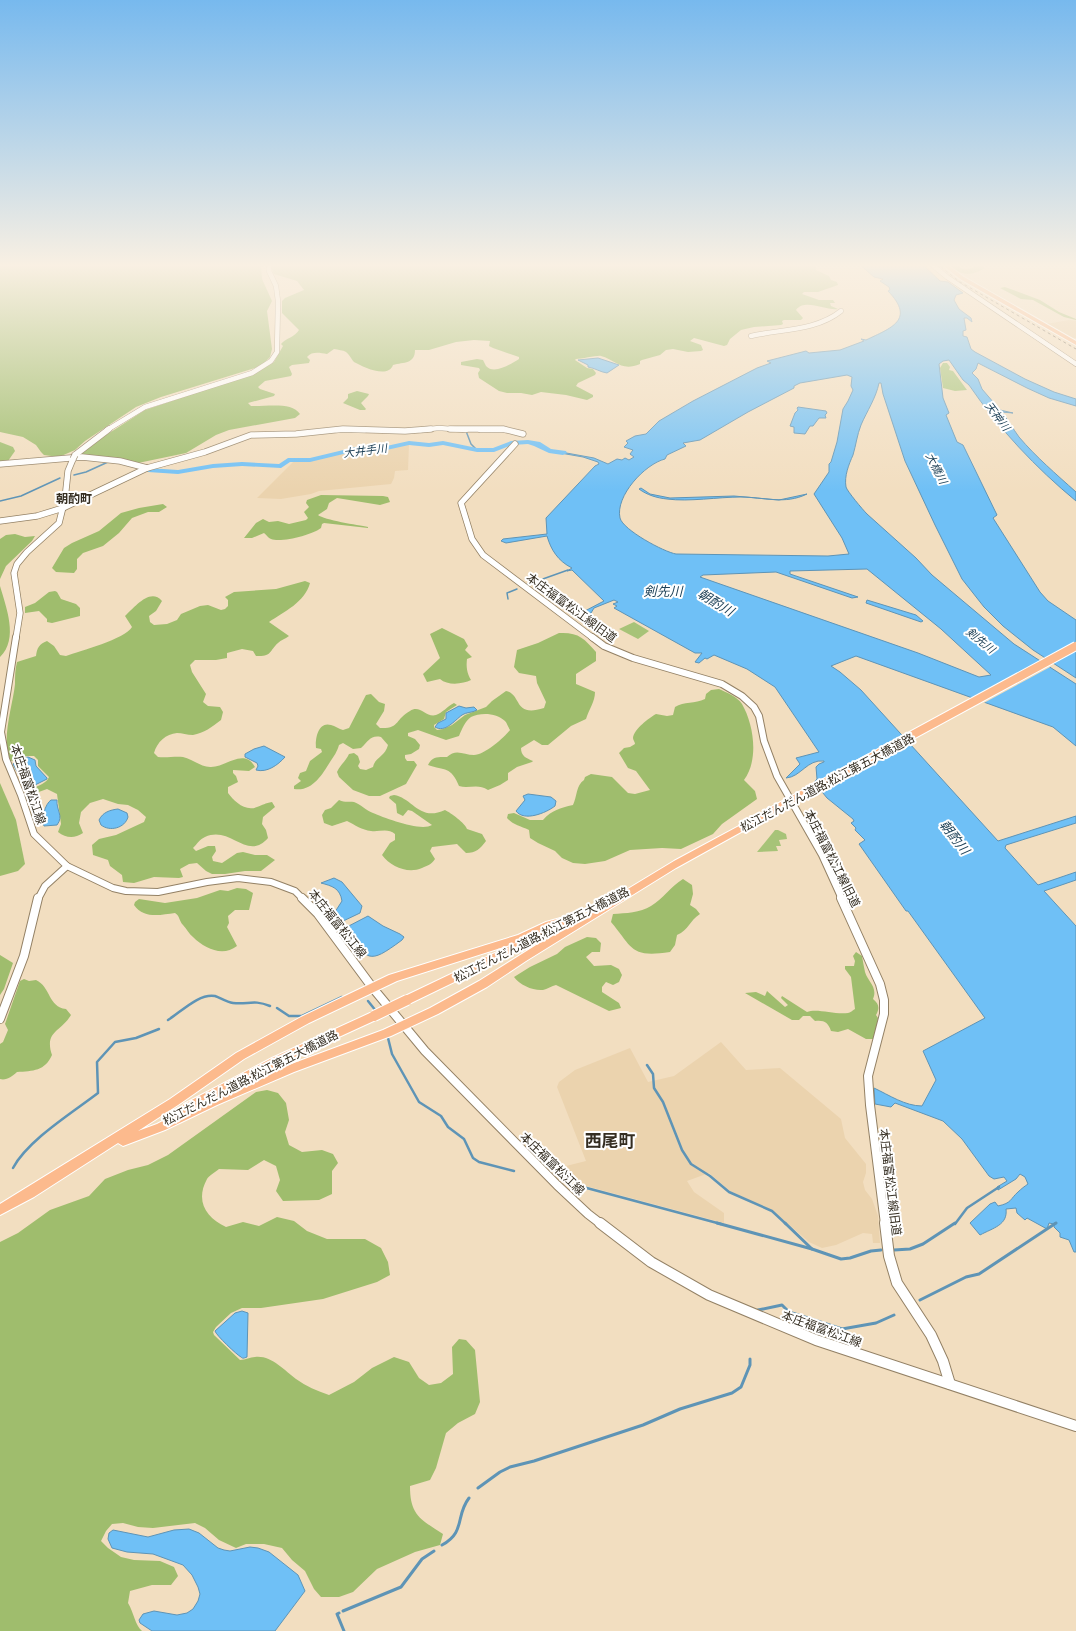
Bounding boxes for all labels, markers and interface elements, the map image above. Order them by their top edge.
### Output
water label: 天神川 [983,399,1014,434]
water label: 大井手川 [342,441,389,459]
water label: 大橋川 [924,450,951,487]
district label: 朝酌町 [56,491,92,505]
street label: 本庄福富松江線旧道 [524,570,620,644]
water label: 剣先川 [643,583,684,599]
water label: 朝酌川 [695,585,739,620]
water label: 剣先川 [964,625,999,656]
street label: 松江だんだん道路;松江第五大橋道路 [738,730,916,834]
street label: 本庄福富松江線 [9,742,49,826]
street label: 本庄福富松江線旧道 [802,807,864,909]
water label: 朝酌川 [937,817,975,859]
street label: 松江だんだん道路;松江第五大橋道路 [451,884,631,984]
street label: 本庄福富松江線 [306,886,370,960]
street label: 松江だんだん道路;松江第五大橋道路 [160,1027,340,1127]
street label: 本庄福富松江線旧道 [877,1128,905,1236]
street label: 本庄福富松江線 [518,1129,588,1197]
district label: 西尾町 [585,1130,636,1150]
street label: 本庄福富松江線 [780,1307,864,1349]

